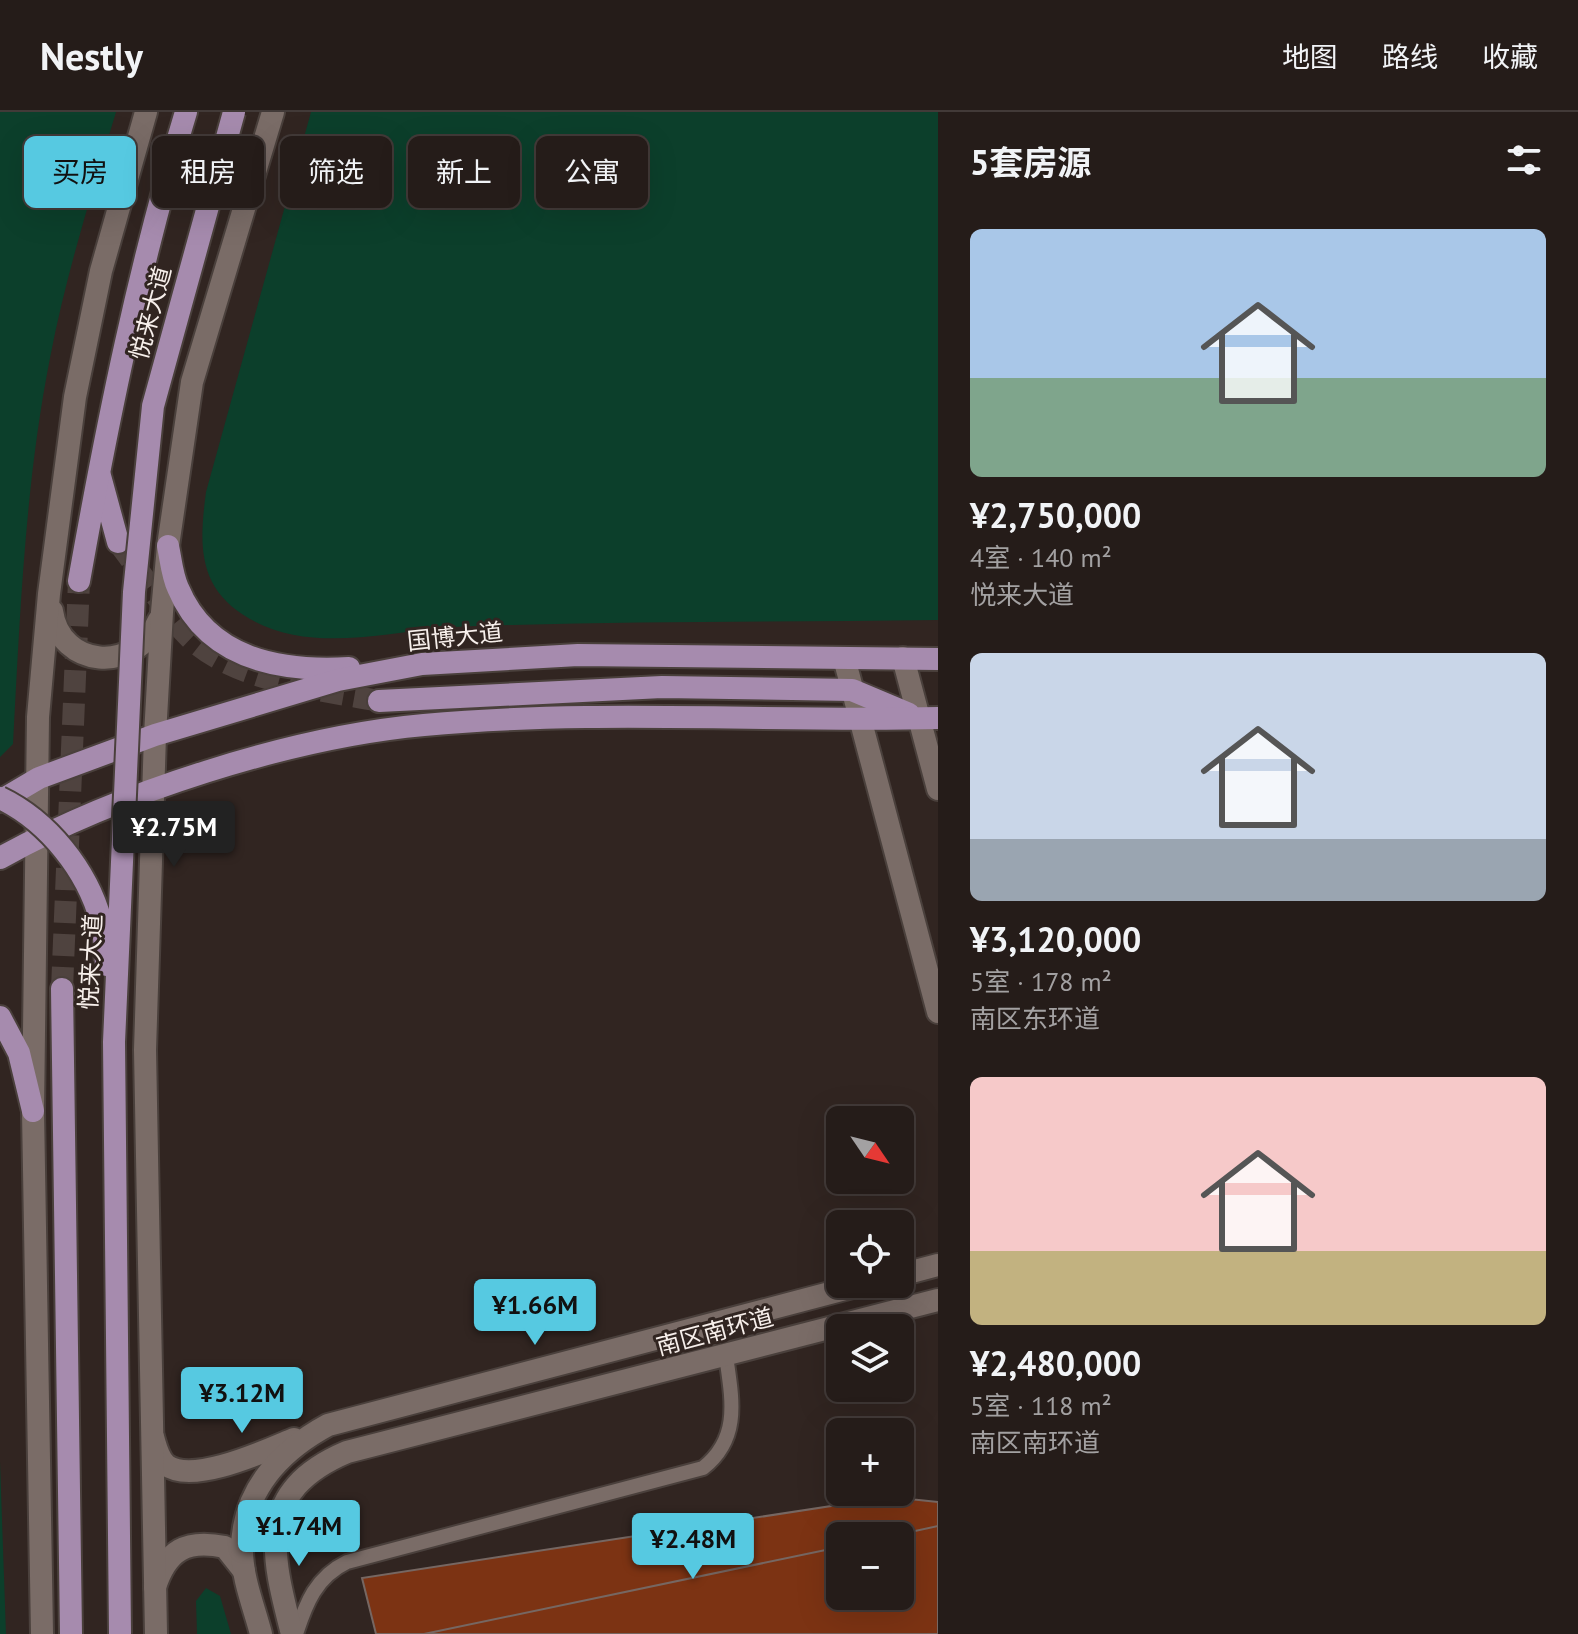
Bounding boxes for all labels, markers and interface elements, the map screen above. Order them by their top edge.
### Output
text: Nestly [40,31,143,80]
text: 地图 [1282,38,1338,75]
text: 路线 [1382,38,1438,75]
text: 收藏 [1482,38,1538,75]
chip: 买房 [24,136,136,208]
chip: 租房 [152,136,264,208]
chip: 筛选 [280,136,392,208]
chip: 新上 [408,136,520,208]
chip: 公寓 [536,136,648,208]
icon: filters [1502,138,1546,182]
text: 5套房源 [970,140,1091,184]
street label: 悦来大道 [123,262,178,363]
icon: home [1186,281,1330,425]
text: ¥2,750,000 [970,493,1141,537]
text: 4室 · 140 m² [970,541,1112,574]
text: 悦来大道 [970,578,1074,611]
street label: 国博大道 [406,616,504,657]
icon: home [1186,705,1330,849]
pin: ¥2.75M [109,801,239,869]
text: ¥2.75M [131,810,217,843]
street label: 悦来大道 [73,913,108,1011]
text: ¥3,120,000 [970,917,1141,961]
text: 5室 · 178 m² [970,965,1112,998]
text: 南区东环道 [970,1002,1100,1035]
north arrow [826,1106,914,1194]
map controls [826,1106,914,1610]
icon: home [1186,1129,1330,1273]
button: locate [826,1210,914,1298]
pin: ¥1.66M [470,1279,600,1347]
text: ¥1.66M [492,1288,578,1321]
street label: 南区南环道 [653,1301,777,1362]
button: layers [826,1314,914,1402]
text: ¥2,480,000 [970,1341,1141,1385]
pin: ¥3.12M [177,1367,307,1435]
text: ¥3.12M [199,1376,285,1409]
text: 5室 · 118 m² [970,1389,1112,1422]
button: + [826,1418,914,1506]
text: 南区南环道 [970,1426,1100,1459]
pin: ¥1.74M [234,1500,364,1568]
text: ¥1.74M [256,1509,342,1542]
pin: ¥2.48M [628,1513,758,1581]
text: ¥2.48M [650,1522,736,1555]
button: − [826,1522,914,1610]

